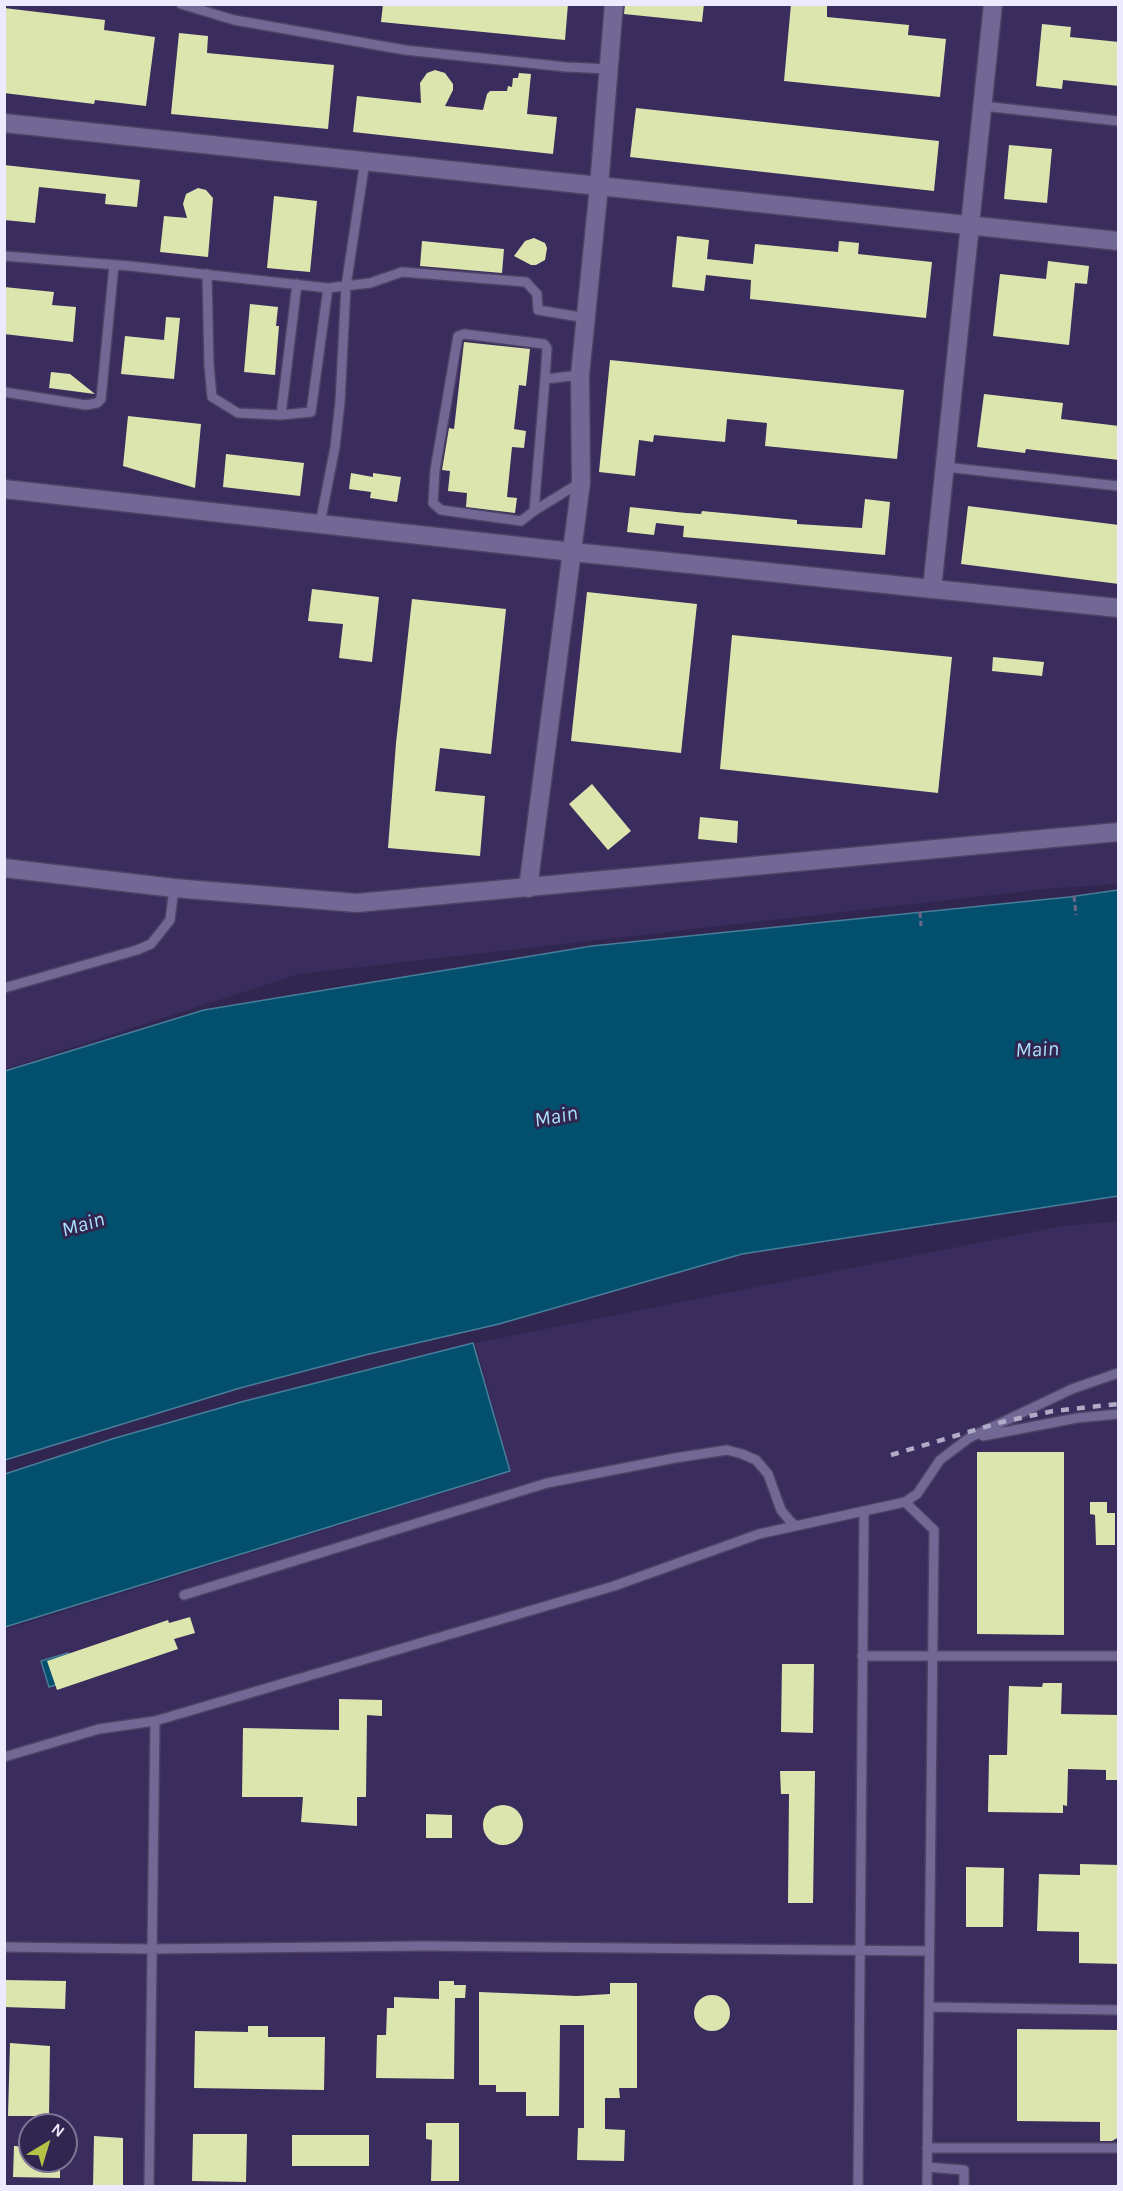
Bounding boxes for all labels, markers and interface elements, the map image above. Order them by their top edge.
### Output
water label: Main [1015,1037,1059,1063]
water label: Main [532,1101,580,1133]
water label: Main [59,1207,107,1243]
north arrow [18,2113,78,2173]
text: N [48,2119,69,2141]

